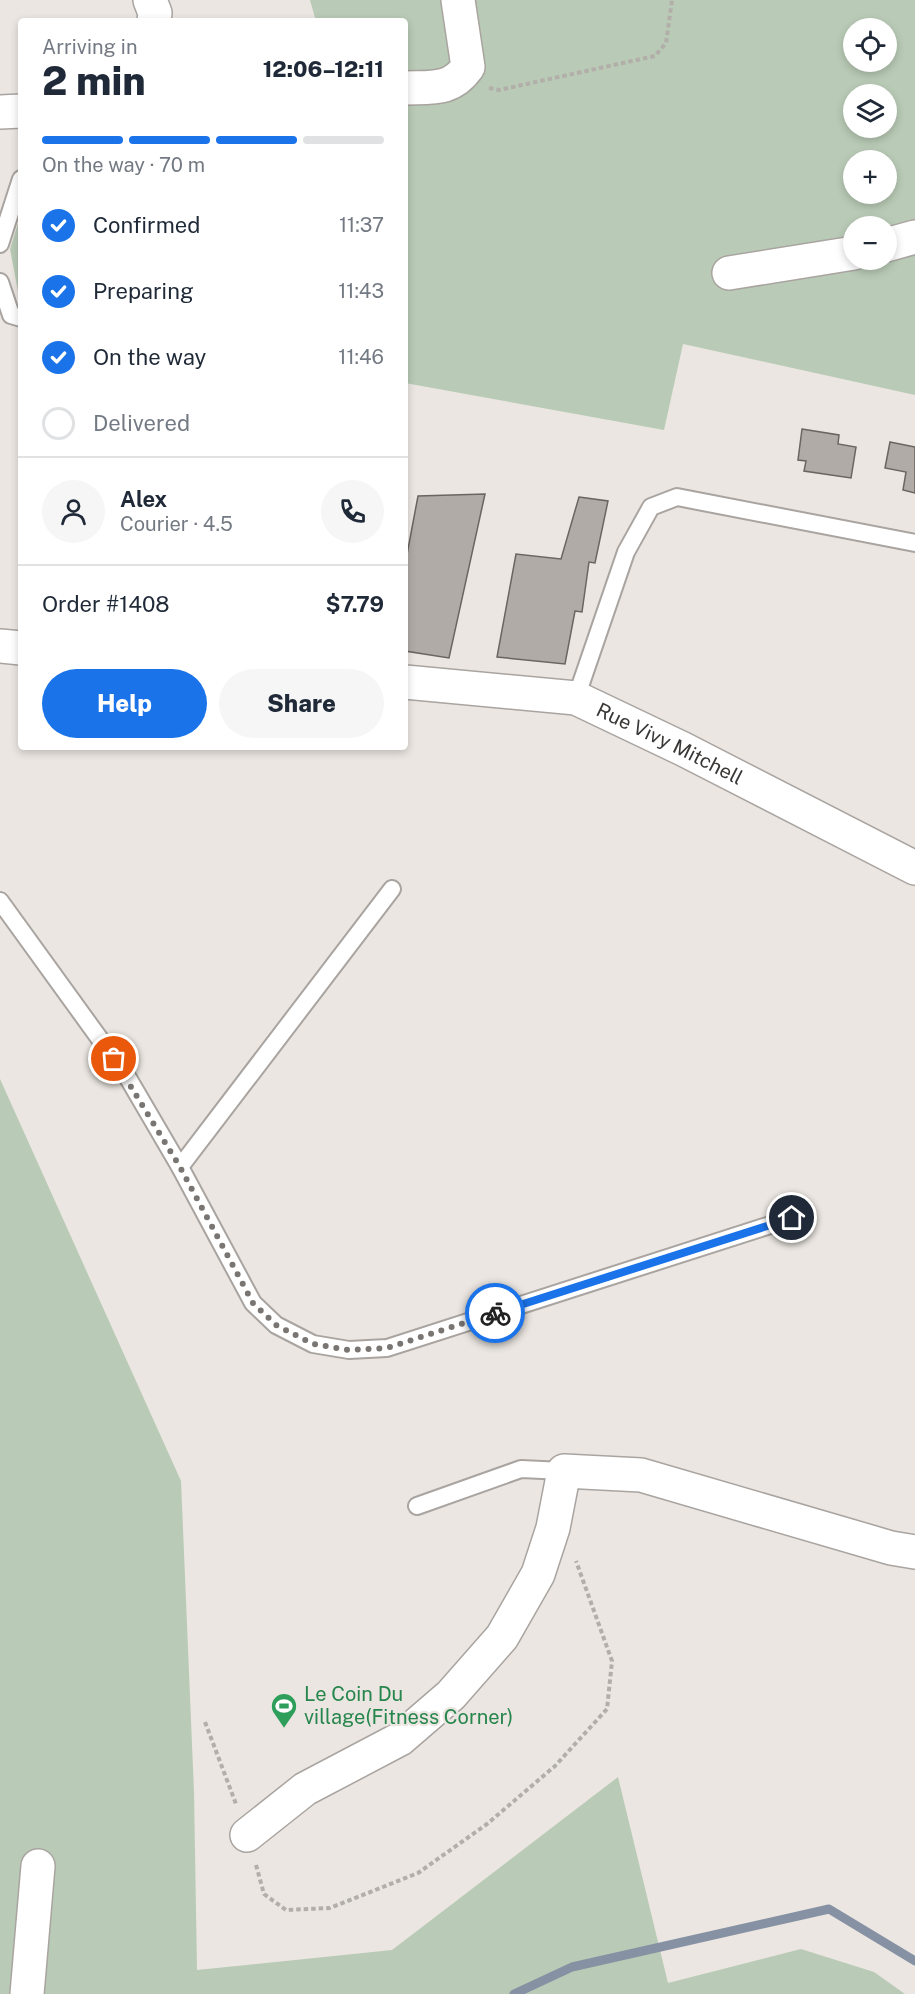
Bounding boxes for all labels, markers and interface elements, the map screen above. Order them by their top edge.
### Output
map controls [843,18,897,270]
button: locate [843,18,897,72]
text: Arriving in [42,35,137,59]
text: 12:06–12:11 [263,56,384,82]
text: 2 min [42,58,146,104]
button: layers [843,84,897,138]
button: + [843,150,897,204]
text: On the way · 70 m [42,153,205,177]
icon: check [42,209,75,242]
text: Confirmed [93,212,200,238]
text: 11:37 [339,213,384,237]
button: − [843,216,897,270]
icon: check [42,275,75,308]
text: Preparing [93,278,194,304]
text: 11:43 [338,279,384,303]
icon: check [42,341,75,374]
text: On the way [93,344,206,370]
text: 11:46 [338,345,384,369]
text: Delivered [93,410,190,436]
button: person [42,480,105,543]
button: phone [321,480,384,543]
text: Alex [120,486,167,512]
text: Courier · 4.5 [120,512,233,536]
text: Order #1408 [42,591,170,617]
text: $7.79 [326,591,384,617]
button: Help [42,669,207,738]
button: Share [219,669,384,738]
street label: Rue Vivy Mitchell [593,698,747,790]
pin [88,1033,139,1084]
icon: bag [97,1042,130,1075]
pin [766,1192,817,1243]
icon: home [775,1201,808,1234]
courier [465,1283,525,1343]
icon: bike [479,1297,512,1330]
place label: Le Coin Du village(Fitness Corner) [304,1682,513,1729]
sports icon: Le Coin Du village(Fitness Corner) [269,1691,299,1729]

